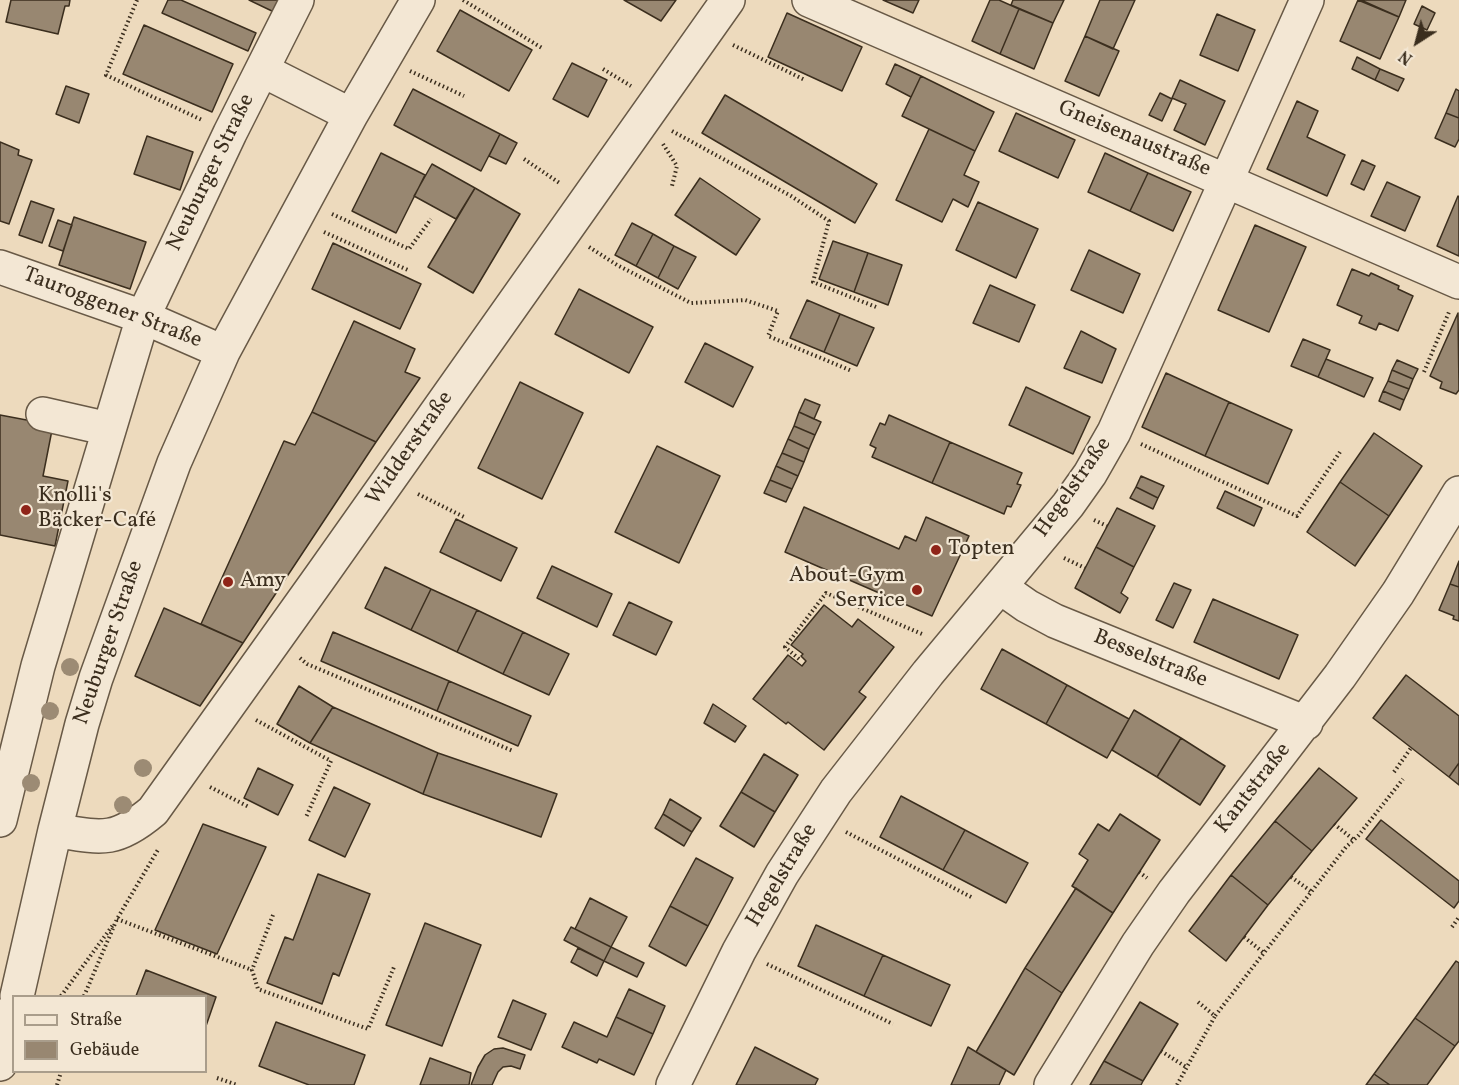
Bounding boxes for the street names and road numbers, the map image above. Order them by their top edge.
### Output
street label: Neuburger Straße [162,90,262,256]
street label: Gneisenaustraße [1054,96,1214,184]
street label: Tauroggener Straße [19,263,205,355]
street label: Widderstraße [362,387,460,511]
street label: Hegelstraße [1030,433,1118,543]
street label: Neuburger Straße [70,558,150,728]
street label: Besselstraße [1089,625,1211,695]
street label: Kantstraße [1210,738,1298,840]
street label: Hegelstraße [742,819,824,933]

